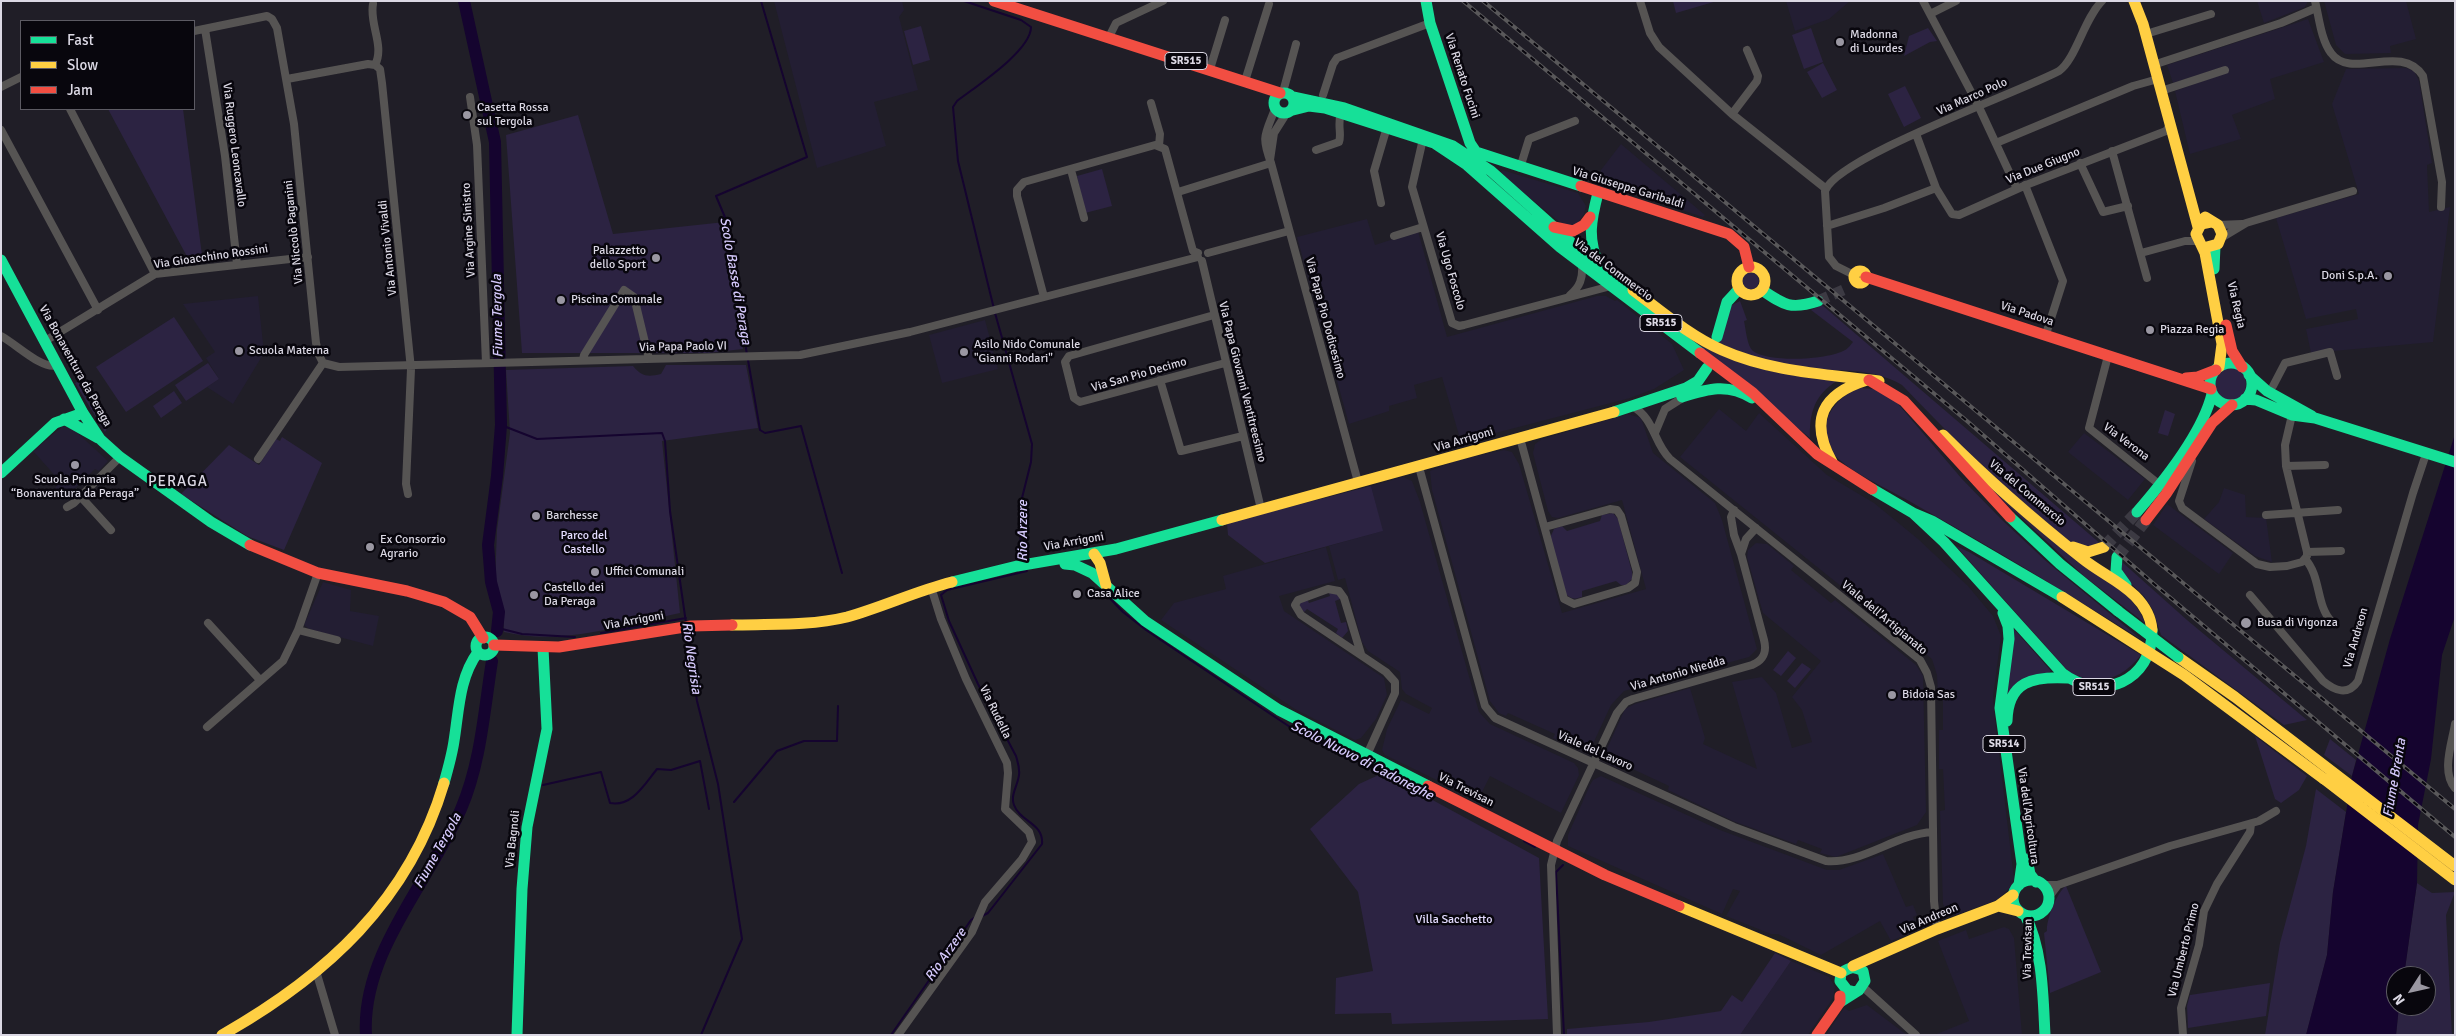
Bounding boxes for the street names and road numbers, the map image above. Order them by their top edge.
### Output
street label: Via Renato Fucini [1441,32,1483,120]
road number: SR515 [1165,52,1207,70]
street label: Via Marco Polo [1935,75,2009,119]
street label: Via Ruggero Leoncavallo [219,82,249,208]
street label: Via Due Giugno [2004,145,2082,187]
street label: Via Giuseppe Garibaldi [1570,164,1686,212]
street label: Via Niccolò Paganini [281,179,307,285]
street label: Via Argine Sinistro [459,182,479,278]
street label: Via Antonio Vivaldi [376,199,400,297]
street label: Via Ugo Foscolo [1432,230,1468,312]
street label: Via del Commercio [1571,236,1655,304]
street label: Via Gioacchino Rossini [153,242,269,272]
street label: Via Papa Pio Dodicesimo [1302,256,1348,380]
street label: Via Regia [2224,280,2248,330]
street label: Via Padova [1998,299,2056,329]
street label: Via Papa Giovanni Ventitreesimo [1215,300,1269,464]
street label: Via Bonaventura da Peraga [36,303,114,429]
road number: SR515 [1640,314,1682,332]
street label: Via Papa Paolo VI [639,339,727,355]
street label: Via San Pio Decimo [1090,355,1188,395]
street label: Via Verona [2100,420,2152,464]
street label: Via Arrigoni [1433,425,1495,455]
street label: Via del Commercio [1986,457,2068,529]
street label: Via Arrigoni [1043,530,1105,554]
street label: Viale dell'Artigianato [1838,578,1930,658]
street label: Via Andreon [2341,606,2371,670]
street label: Via Arrigoni [603,609,665,633]
street label: Via Antonio Niedda [1629,654,1727,694]
road number: SR515 [2073,679,2115,696]
street label: Via Rudella [976,683,1014,741]
street label: Viale del Lavoro [1555,728,1635,774]
road number: SR514 [1983,736,2025,752]
street label: Via dell'Agricoltura [2014,766,2042,866]
street label: Via Trevisan [1436,770,1496,810]
street label: Via Bagnoli [503,809,523,869]
street label: Via Andreon [1898,900,1960,938]
street label: Via Umberto Primo [2165,901,2203,999]
street label: Via Trevisan [2020,919,2036,979]

